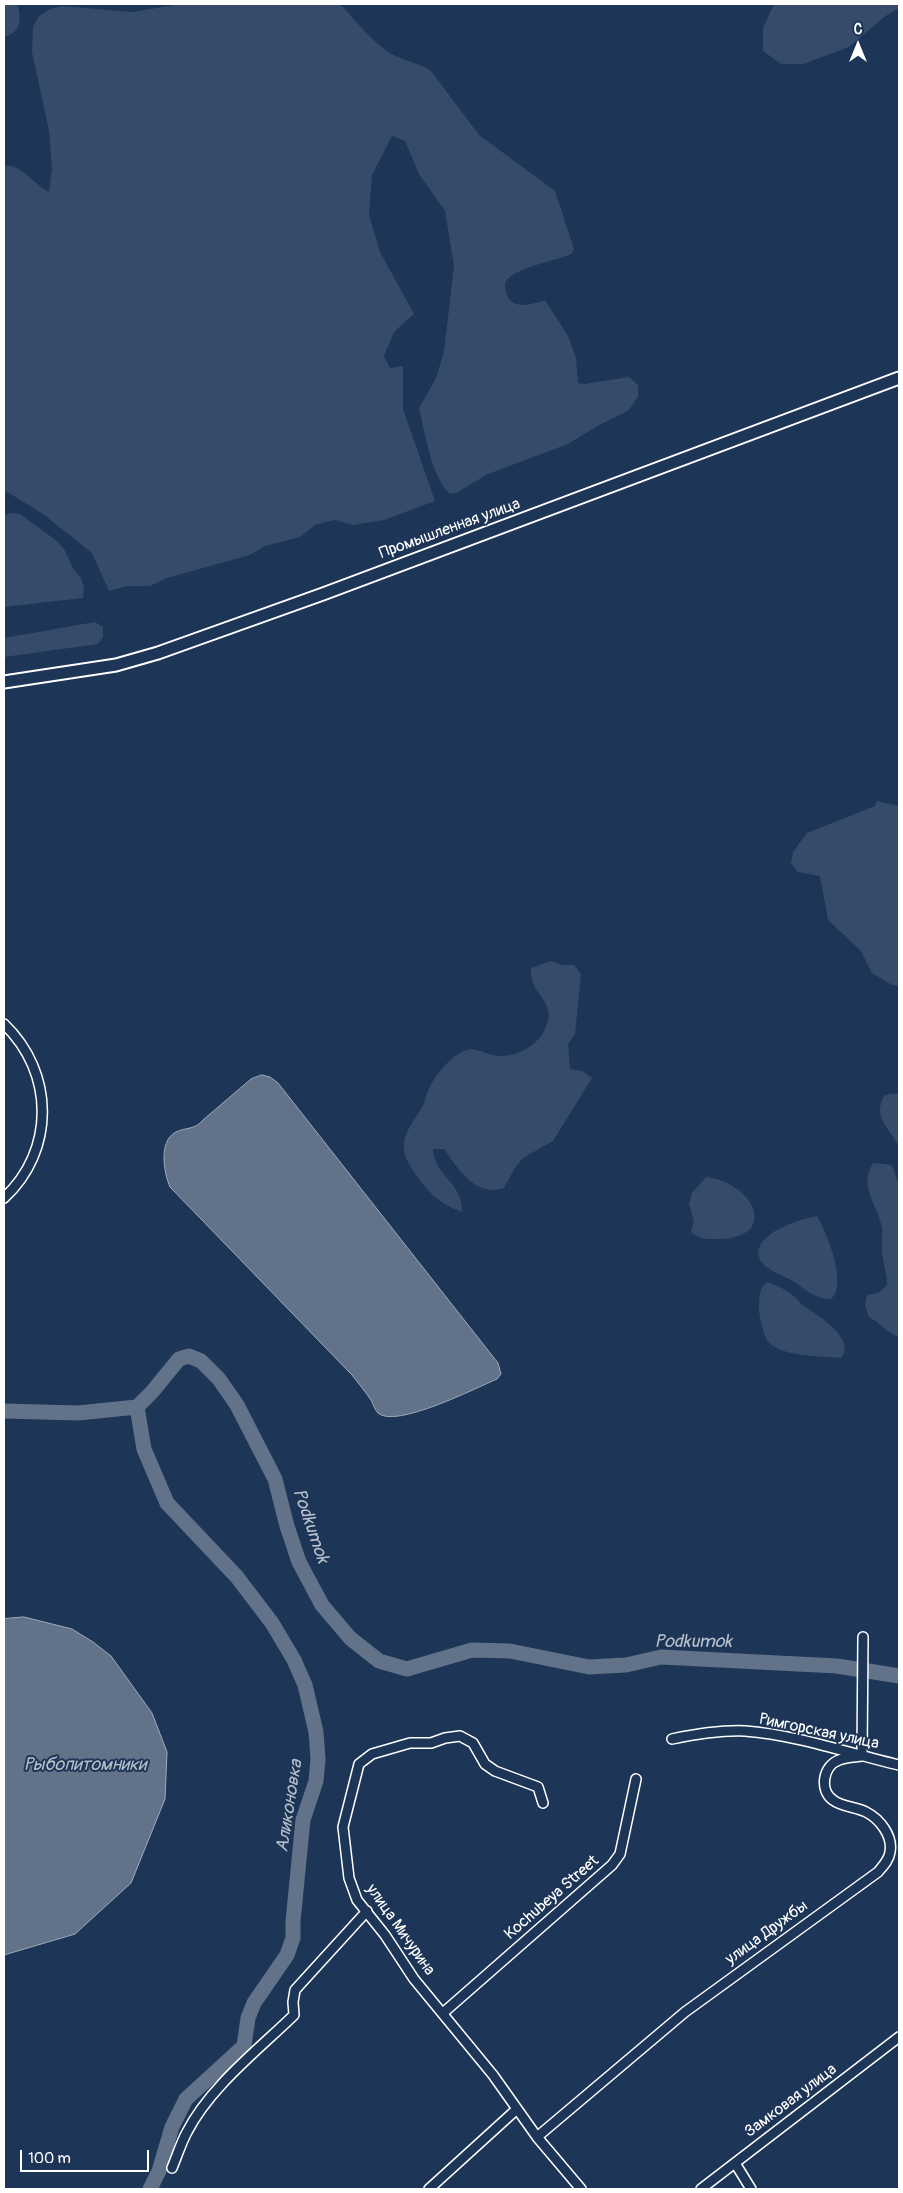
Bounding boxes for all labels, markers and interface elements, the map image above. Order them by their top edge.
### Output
north arrow [833,20,883,70]
text: С [854,21,862,38]
street label: Промышленная улица [377,495,523,563]
water label: Podkumok [287,1486,333,1566]
water label: Podkumok [654,1631,732,1653]
street label: Римгорская улица [757,1710,881,1754]
water label: Рыбопитомники [24,1754,146,1776]
water label: Аликоновка [272,1758,308,1854]
street label: Kochubeya Street [501,1852,603,1944]
street label: улица Мичурина [361,1881,439,1979]
street label: улица Дружбы [722,1897,812,1969]
street label: Замковая улица [741,2060,841,2142]
scale bar [22,2140,151,2172]
text: 100 m [28,2149,71,2168]

